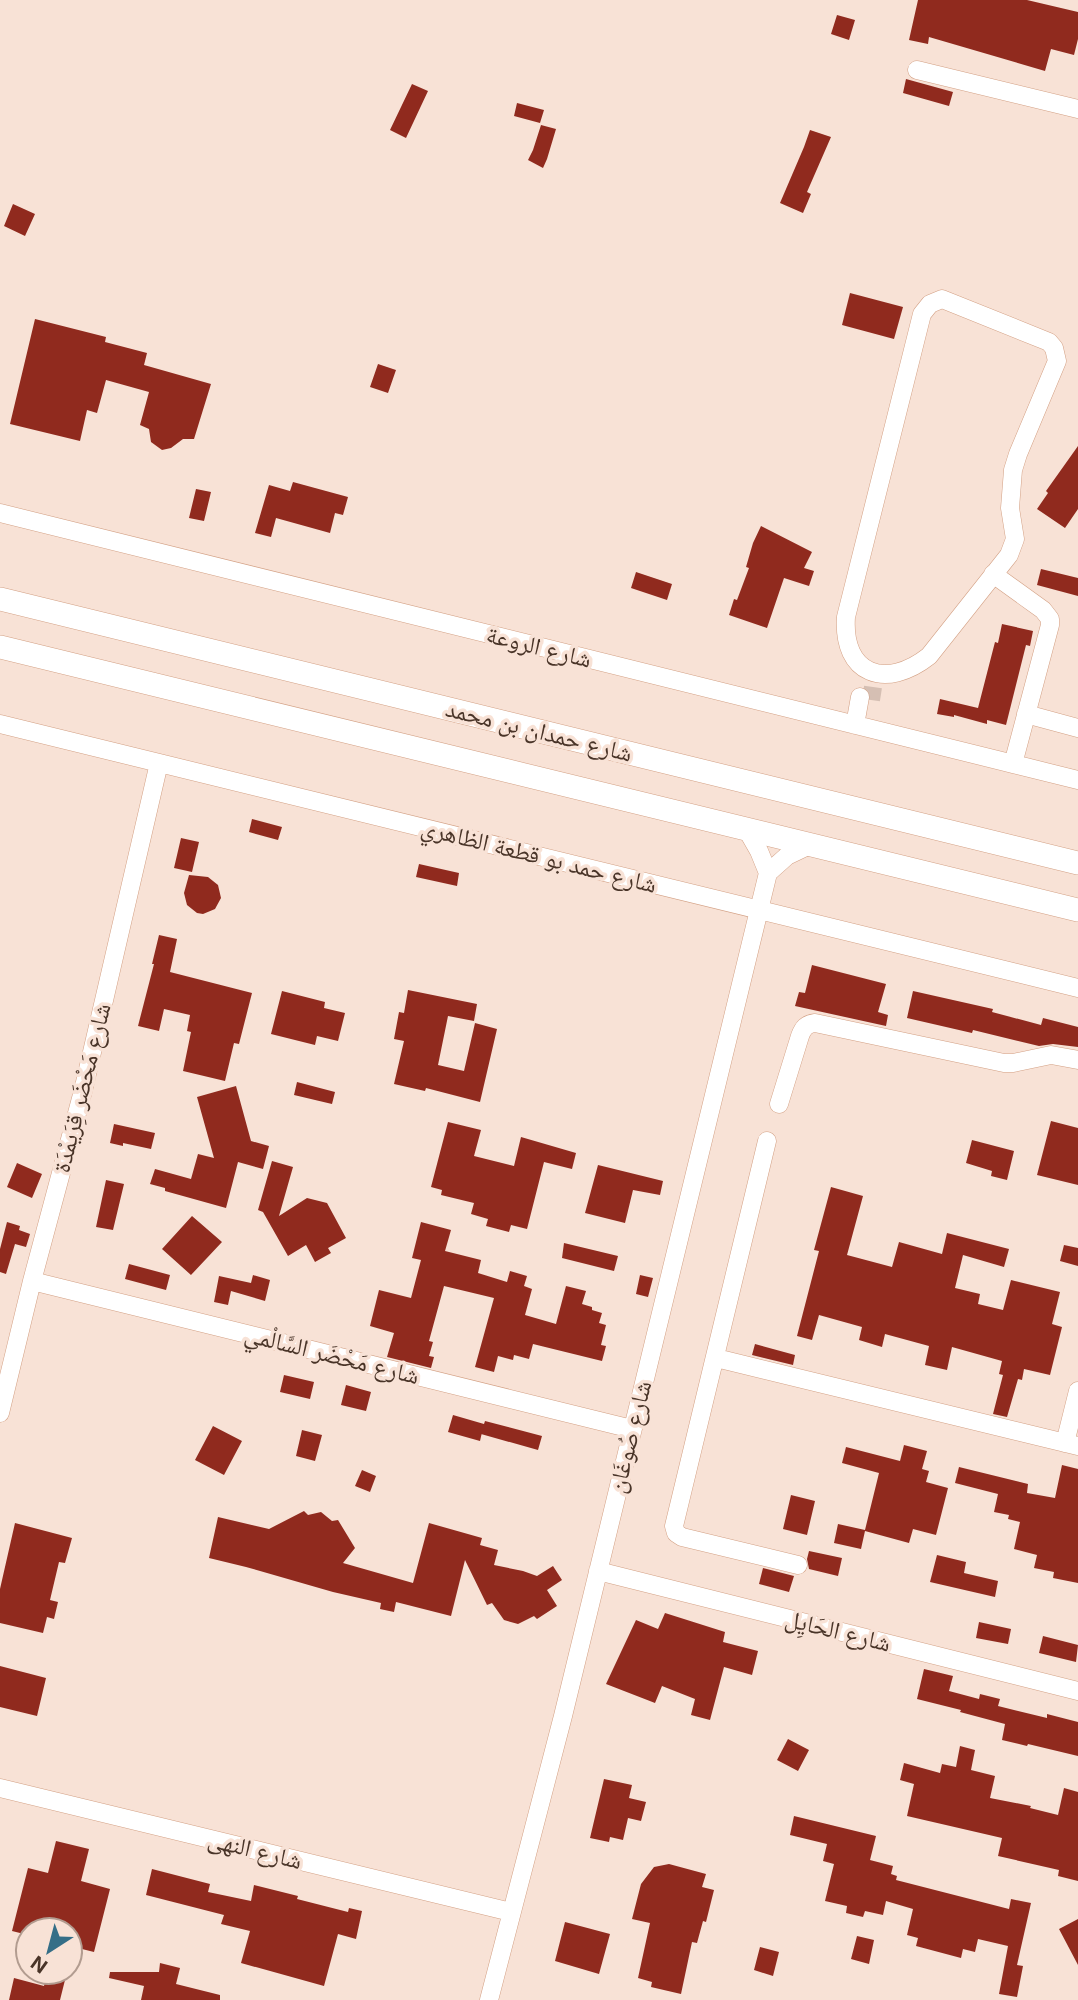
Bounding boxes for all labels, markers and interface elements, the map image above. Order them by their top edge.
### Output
street label: شارع الروعة [483,619,595,675]
street label: شارع حمدان بن محمد [443,693,635,769]
street label: شارع حمد بو قطعة الظاهري [417,812,660,904]
street label: شارع مَحْضَر قِرَيمْدَة [46,1000,118,1176]
street label: شارع مَحْضَر السَّالْمي [241,1319,422,1395]
street label: شارع صُوغَان [602,1378,658,1496]
street label: شارع الحَايِل [782,1603,894,1660]
street label: شارع النهى [205,1824,305,1876]
north arrow [14,1916,84,1986]
text: N [27,1951,52,1978]

